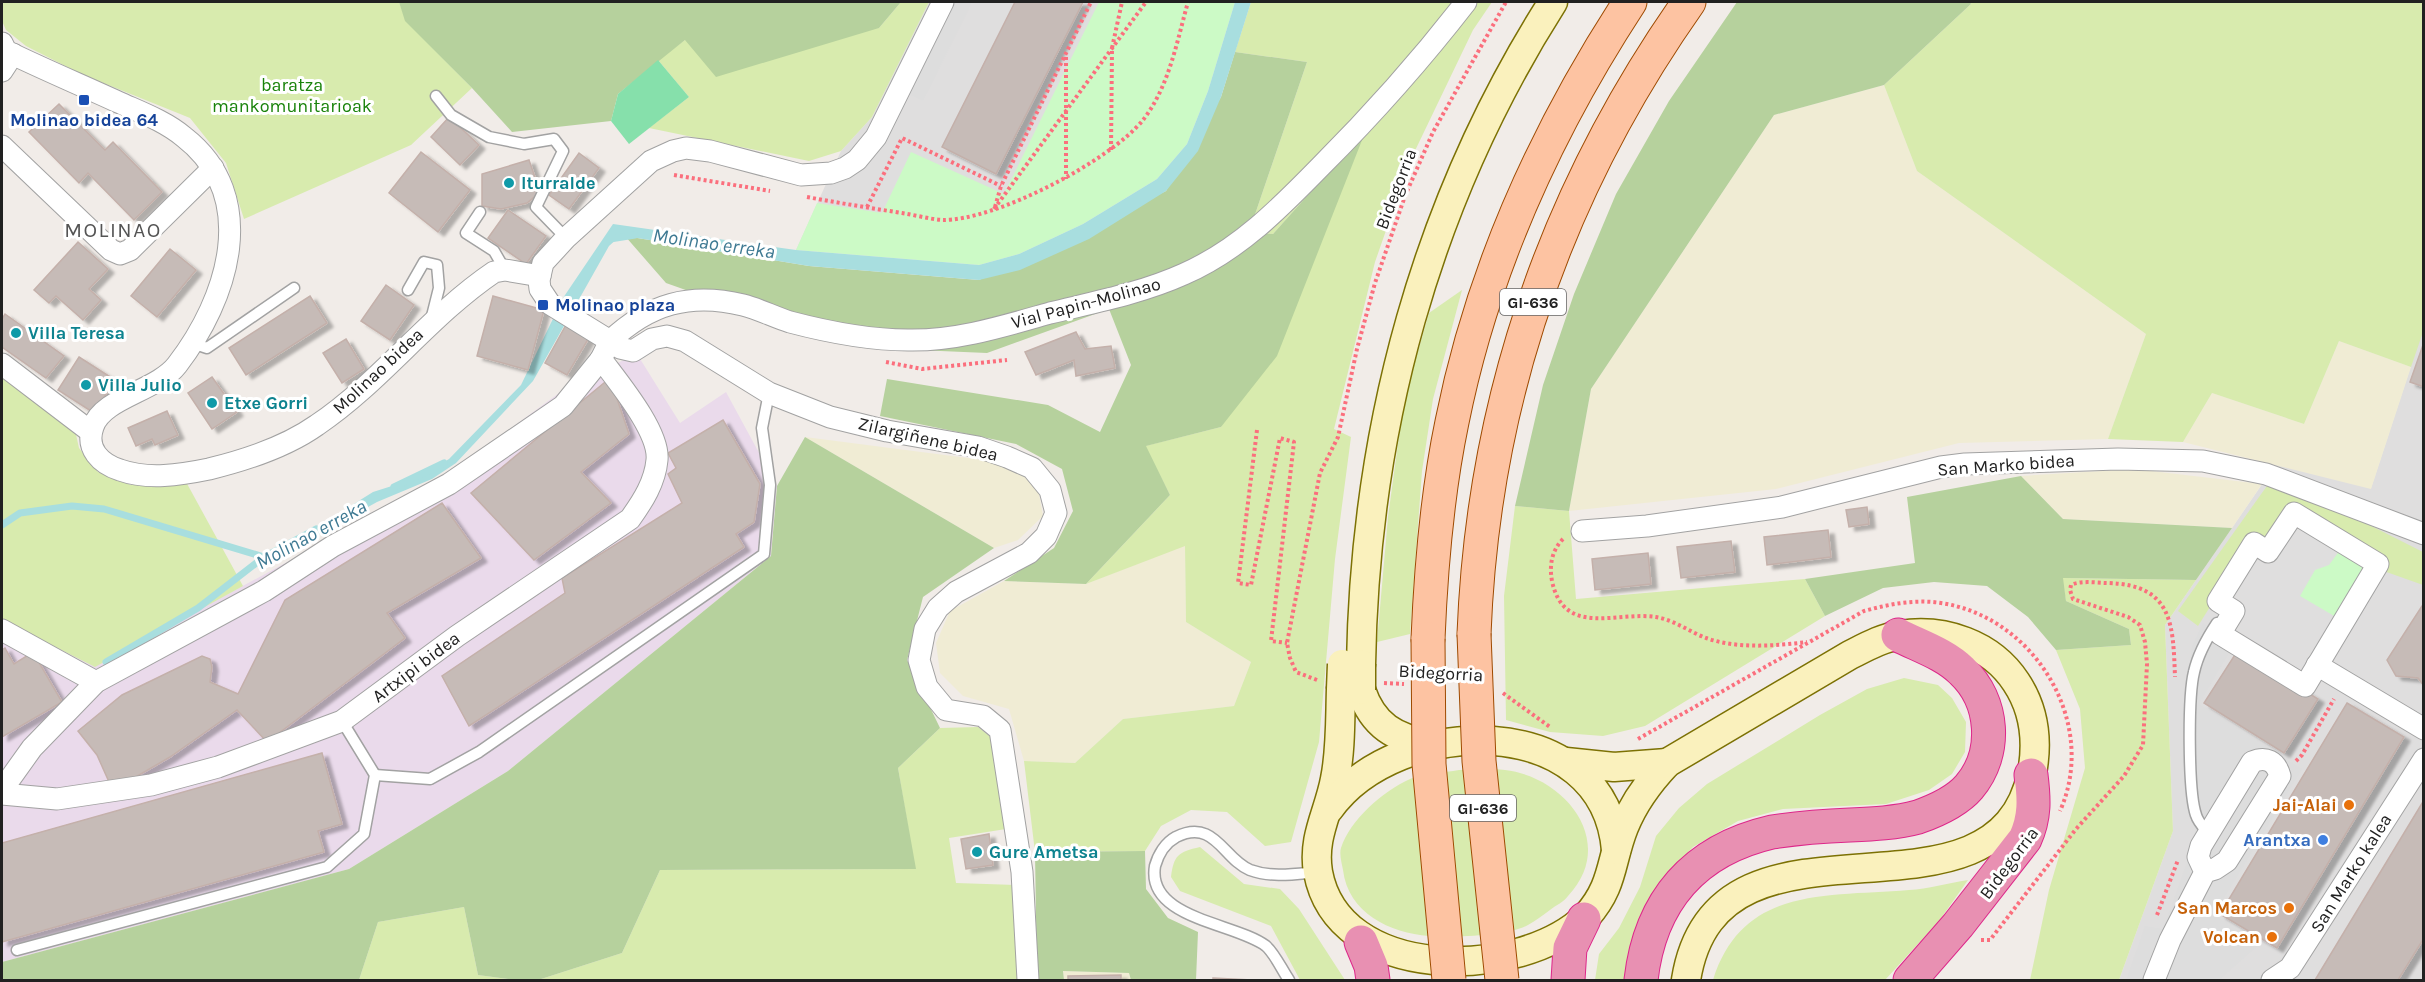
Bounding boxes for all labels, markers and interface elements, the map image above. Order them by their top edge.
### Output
park label: baratza mankomunitarioak [212,74,372,117]
marker: Molinao bidea 64 [77,93,91,107]
place label: Molinao bidea 64 [10,109,158,131]
street label: Bidegorria [1371,145,1421,233]
place label: Iturralde [521,172,596,194]
marker: Iturralde [502,176,516,190]
district label: MOLINAO [64,218,162,242]
water label: Molinao erreka [651,224,776,263]
street label: Vial Papin-Molinao [1009,272,1163,334]
road number: GI-636 [1500,289,1566,315]
place label: Molinao plaza [555,294,675,316]
marker: Molinao plaza [536,298,550,312]
place label: Villa Teresa [28,322,125,344]
street label: Molinao bidea [328,323,428,419]
marker: Villa Teresa [9,326,23,340]
place label: Villa Julio [98,374,182,396]
marker: Villa Julio [79,378,93,392]
place label: Etxe Gorri [224,392,308,414]
marker: Etxe Gorri [205,396,219,410]
street label: Zilargiñene bidea [856,412,1000,466]
street label: San Marko bidea [1937,449,2075,481]
water label: Molinao erreka [252,495,371,574]
street label: Artxipi bidea [368,627,464,707]
street label: Bidegorria [1398,660,1484,686]
place label: Jai-Alai [2273,794,2337,816]
road number: GI-636 [1450,795,1516,821]
marker: Jai-Alai [2342,798,2356,812]
street label: San Marko kalea [2306,809,2396,937]
street label: Bidegorria [1975,823,2043,903]
place label: Arantxa [2243,829,2311,851]
marker: Arantxa [2316,833,2330,847]
place label: Gure Ametsa [989,841,1099,863]
marker: Gure Ametsa [970,845,984,859]
place label: San Marcos [2177,897,2277,919]
marker: San Marcos [2282,901,2296,915]
place label: Volcan [2203,926,2260,948]
marker: Volcan [2265,930,2279,944]

